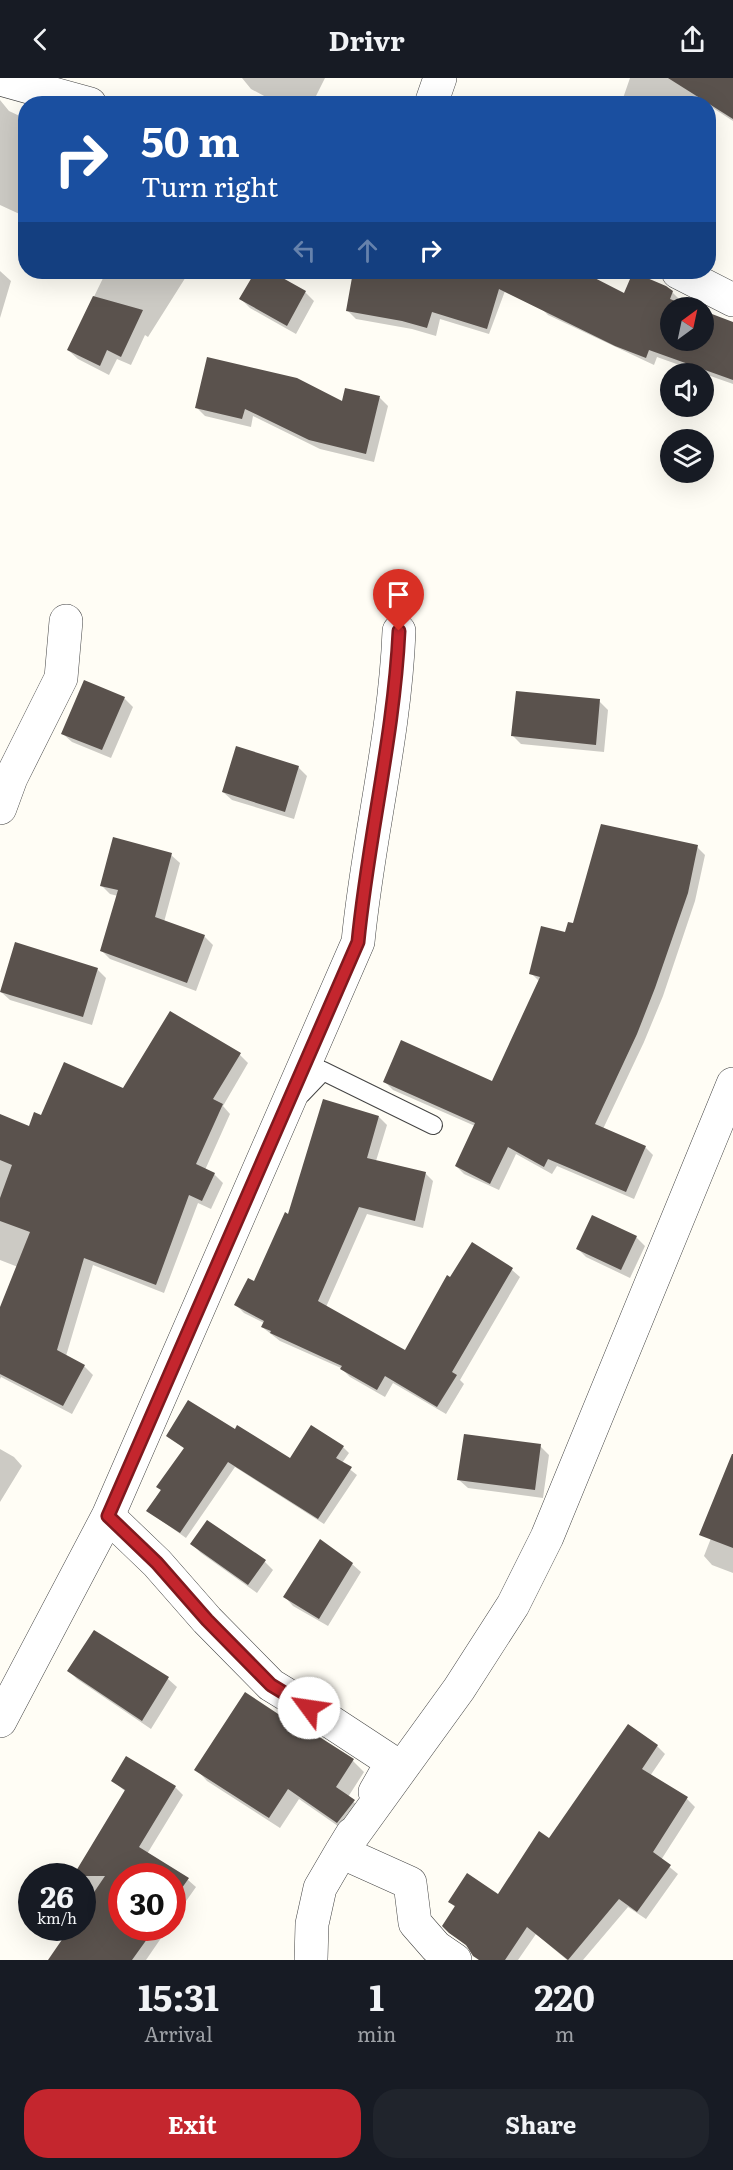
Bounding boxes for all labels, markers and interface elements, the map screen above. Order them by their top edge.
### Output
text: Drivr [328,19,405,59]
icon: back [24,23,57,56]
icon: share [676,23,709,56]
text: 50 m [141,108,240,170]
icon: right [42,120,120,198]
text: Turn right [141,165,278,205]
icon: left [288,234,321,267]
icon: ahead [351,234,384,267]
icon: right [414,234,447,267]
north arrow [660,297,714,351]
map controls [660,297,714,483]
button: sound [660,363,714,417]
button: layers [660,429,714,483]
pin [373,569,424,631]
icon: arrive [382,578,415,611]
position arrow [277,1676,341,1740]
speed limit sign: 30 [108,1863,186,1941]
text: 26 [40,1873,74,1917]
text: km/h [37,1906,77,1929]
text: 15:31 [138,1969,219,2022]
text: 1 [369,1969,384,2022]
text: 220 [534,1969,595,2022]
text: Arrival [144,2018,213,2048]
text: min [357,2018,396,2048]
text: m [555,2018,574,2048]
button: Exit [24,2089,361,2158]
button: Share [373,2089,709,2158]

